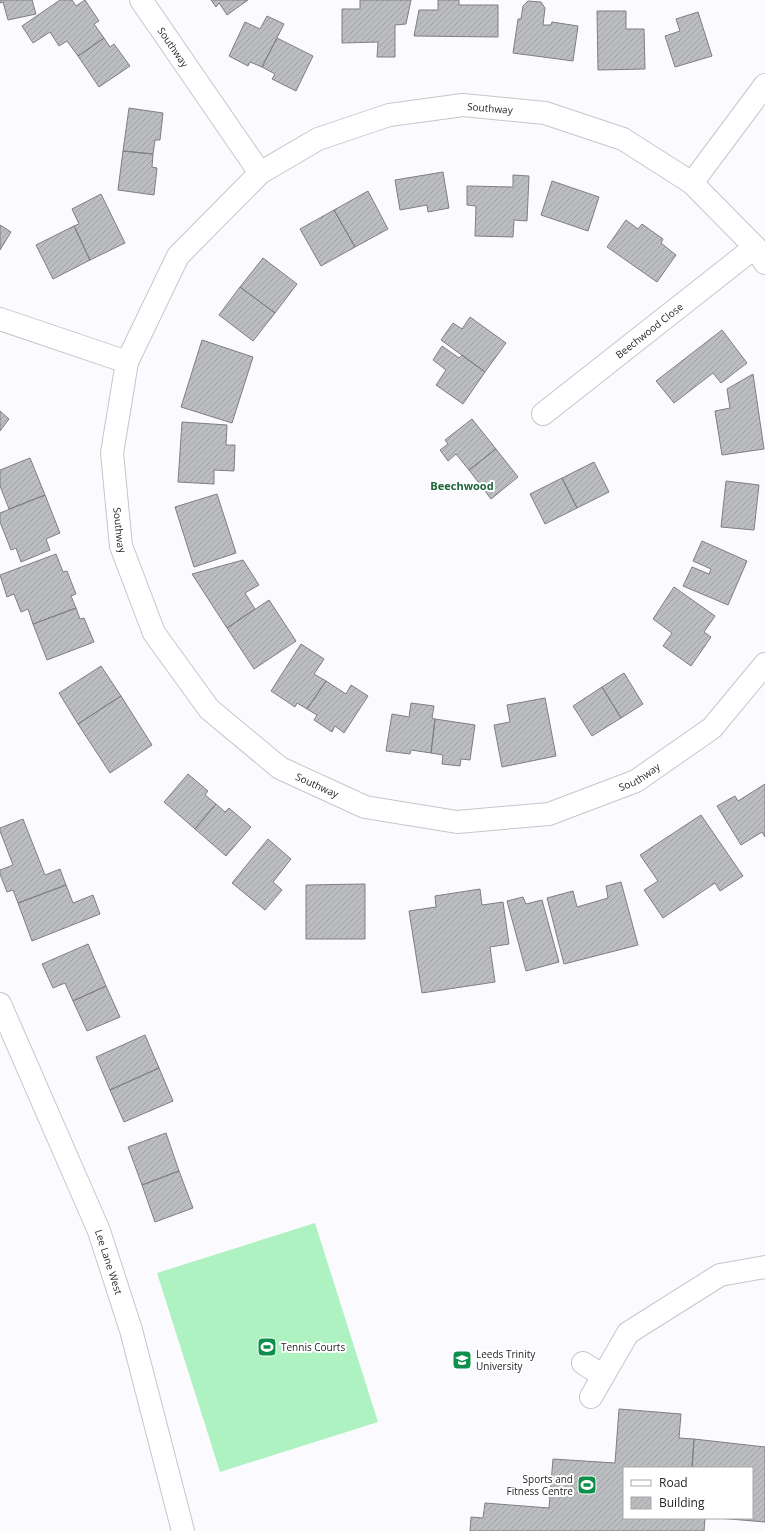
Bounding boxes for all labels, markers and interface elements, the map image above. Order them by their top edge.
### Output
street label: Southway [155,24,193,71]
street label: Southway [467,99,514,117]
street label: Beechwood Close [612,299,686,361]
district label: Beechwood [430,478,494,493]
street label: Southway [110,507,130,556]
street label: Southway [617,759,663,794]
street label: Southway [293,769,342,801]
street label: Lee Lane West [92,1228,126,1296]
sports icon: Tennis Courts [256,1336,278,1358]
place label: Tennis Courts [281,1340,345,1354]
place label: Leeds Trinity University [476,1347,536,1373]
school or university icon: Leeds Trinity University [451,1349,473,1371]
legend [623,1467,753,1519]
place label: Sports and Fitness Centre [507,1472,573,1498]
sports icon: Sports and Fitness Centre [576,1474,598,1496]
text: Road [659,1474,688,1491]
text: Building [659,1494,705,1511]

